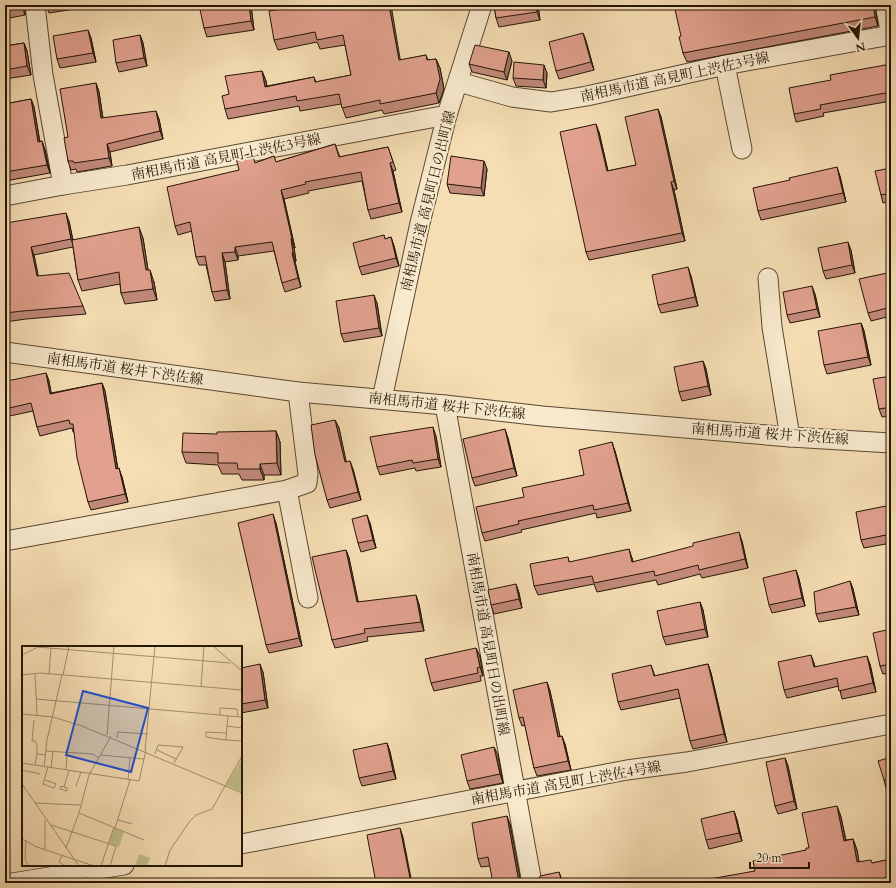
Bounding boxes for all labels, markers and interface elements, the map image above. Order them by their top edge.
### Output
north arrow [838,18,878,58]
text: N [853,39,867,56]
street label: 南相馬市道 高見町上渋佐3号線 [579,48,771,106]
street label: 南相馬市道 高見町日の出町線 [396,109,460,293]
street label: 南相馬市道 高見町上渋佐3号線 [129,129,323,185]
street label: 南相馬市道 桜井下渋佐線 [46,349,204,389]
street label: 南相馬市道 桜井下渋佐線 [368,388,526,424]
street label: 南相馬市道 桜井下渋佐線 [691,419,849,449]
street label: 南相馬市道 高見町日の出町線 [463,551,513,737]
inset map [22,646,242,866]
street label: 南相馬市道 高見町上渋佐4号線 [469,757,663,809]
scale bar [750,844,809,870]
text: 20 m [756,850,783,866]

